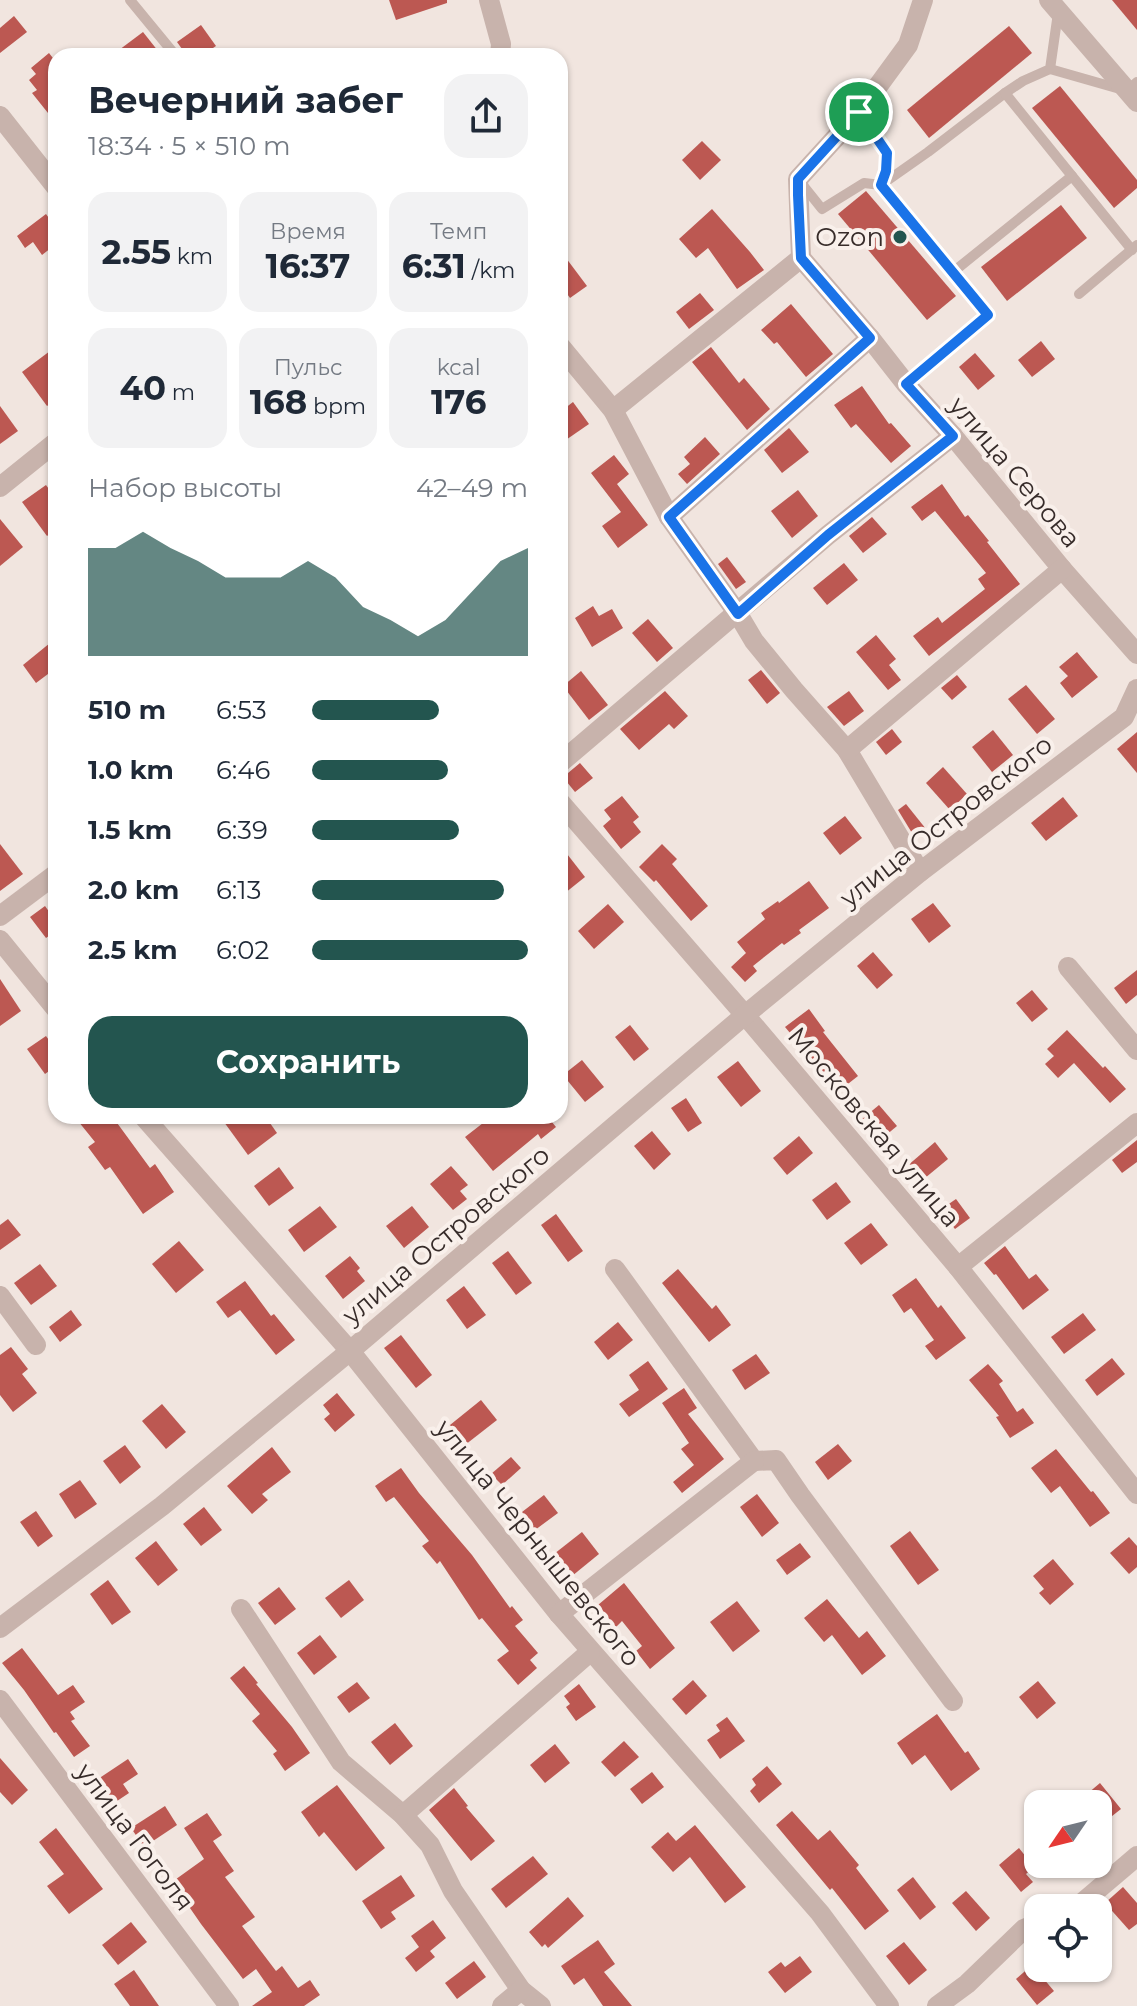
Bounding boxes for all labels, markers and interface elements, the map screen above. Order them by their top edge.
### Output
button: share [444,74,528,158]
text: Вечерний забег [88,78,403,122]
pin [825,78,893,146]
icon: arrive [837,90,881,134]
text: 18:34 · 5 × 510 m [88,130,291,162]
text: Время [270,218,346,245]
text: Темп [430,218,487,245]
place label: Ozon [815,221,884,253]
marker: Ozon [891,228,909,246]
text: 2.55 [101,231,171,273]
text: km [171,243,213,270]
text: 16:37 [266,245,350,287]
text: 6:31 [402,245,466,287]
text: /km [466,257,515,284]
text: Пульс [274,354,342,381]
text: kcal [437,354,481,381]
text: 40 [120,367,166,409]
text: m [166,379,195,406]
text: 168 [250,381,307,423]
text: 176 [431,381,486,423]
street label: улица Серова [942,389,1087,554]
text: bpm [307,393,366,420]
text: Набор высоты [88,472,282,504]
text: 42–49 m [416,472,528,504]
text: 510 m [88,694,166,726]
text: 6:53 [216,694,267,726]
street label: улица Островского [832,728,1059,915]
text: 1.0 km [88,754,174,786]
text: 6:46 [216,754,270,786]
text: 1.5 km [88,814,172,846]
text: 6:39 [216,814,268,846]
text: 2.0 km [88,874,179,906]
text: 6:13 [216,874,261,906]
text: 2.5 km [88,934,177,966]
text: 6:02 [216,934,269,966]
button: Сохранить [88,1016,528,1108]
street label: Московская улица [781,1020,967,1234]
street label: улица Островского [335,1139,556,1332]
street label: улица Чернышевского [428,1412,648,1673]
street label: улица Гоголя [68,1756,201,1917]
north arrow [1024,1790,1112,1878]
map controls [1024,1790,1112,1982]
button: locate [1024,1894,1112,1982]

